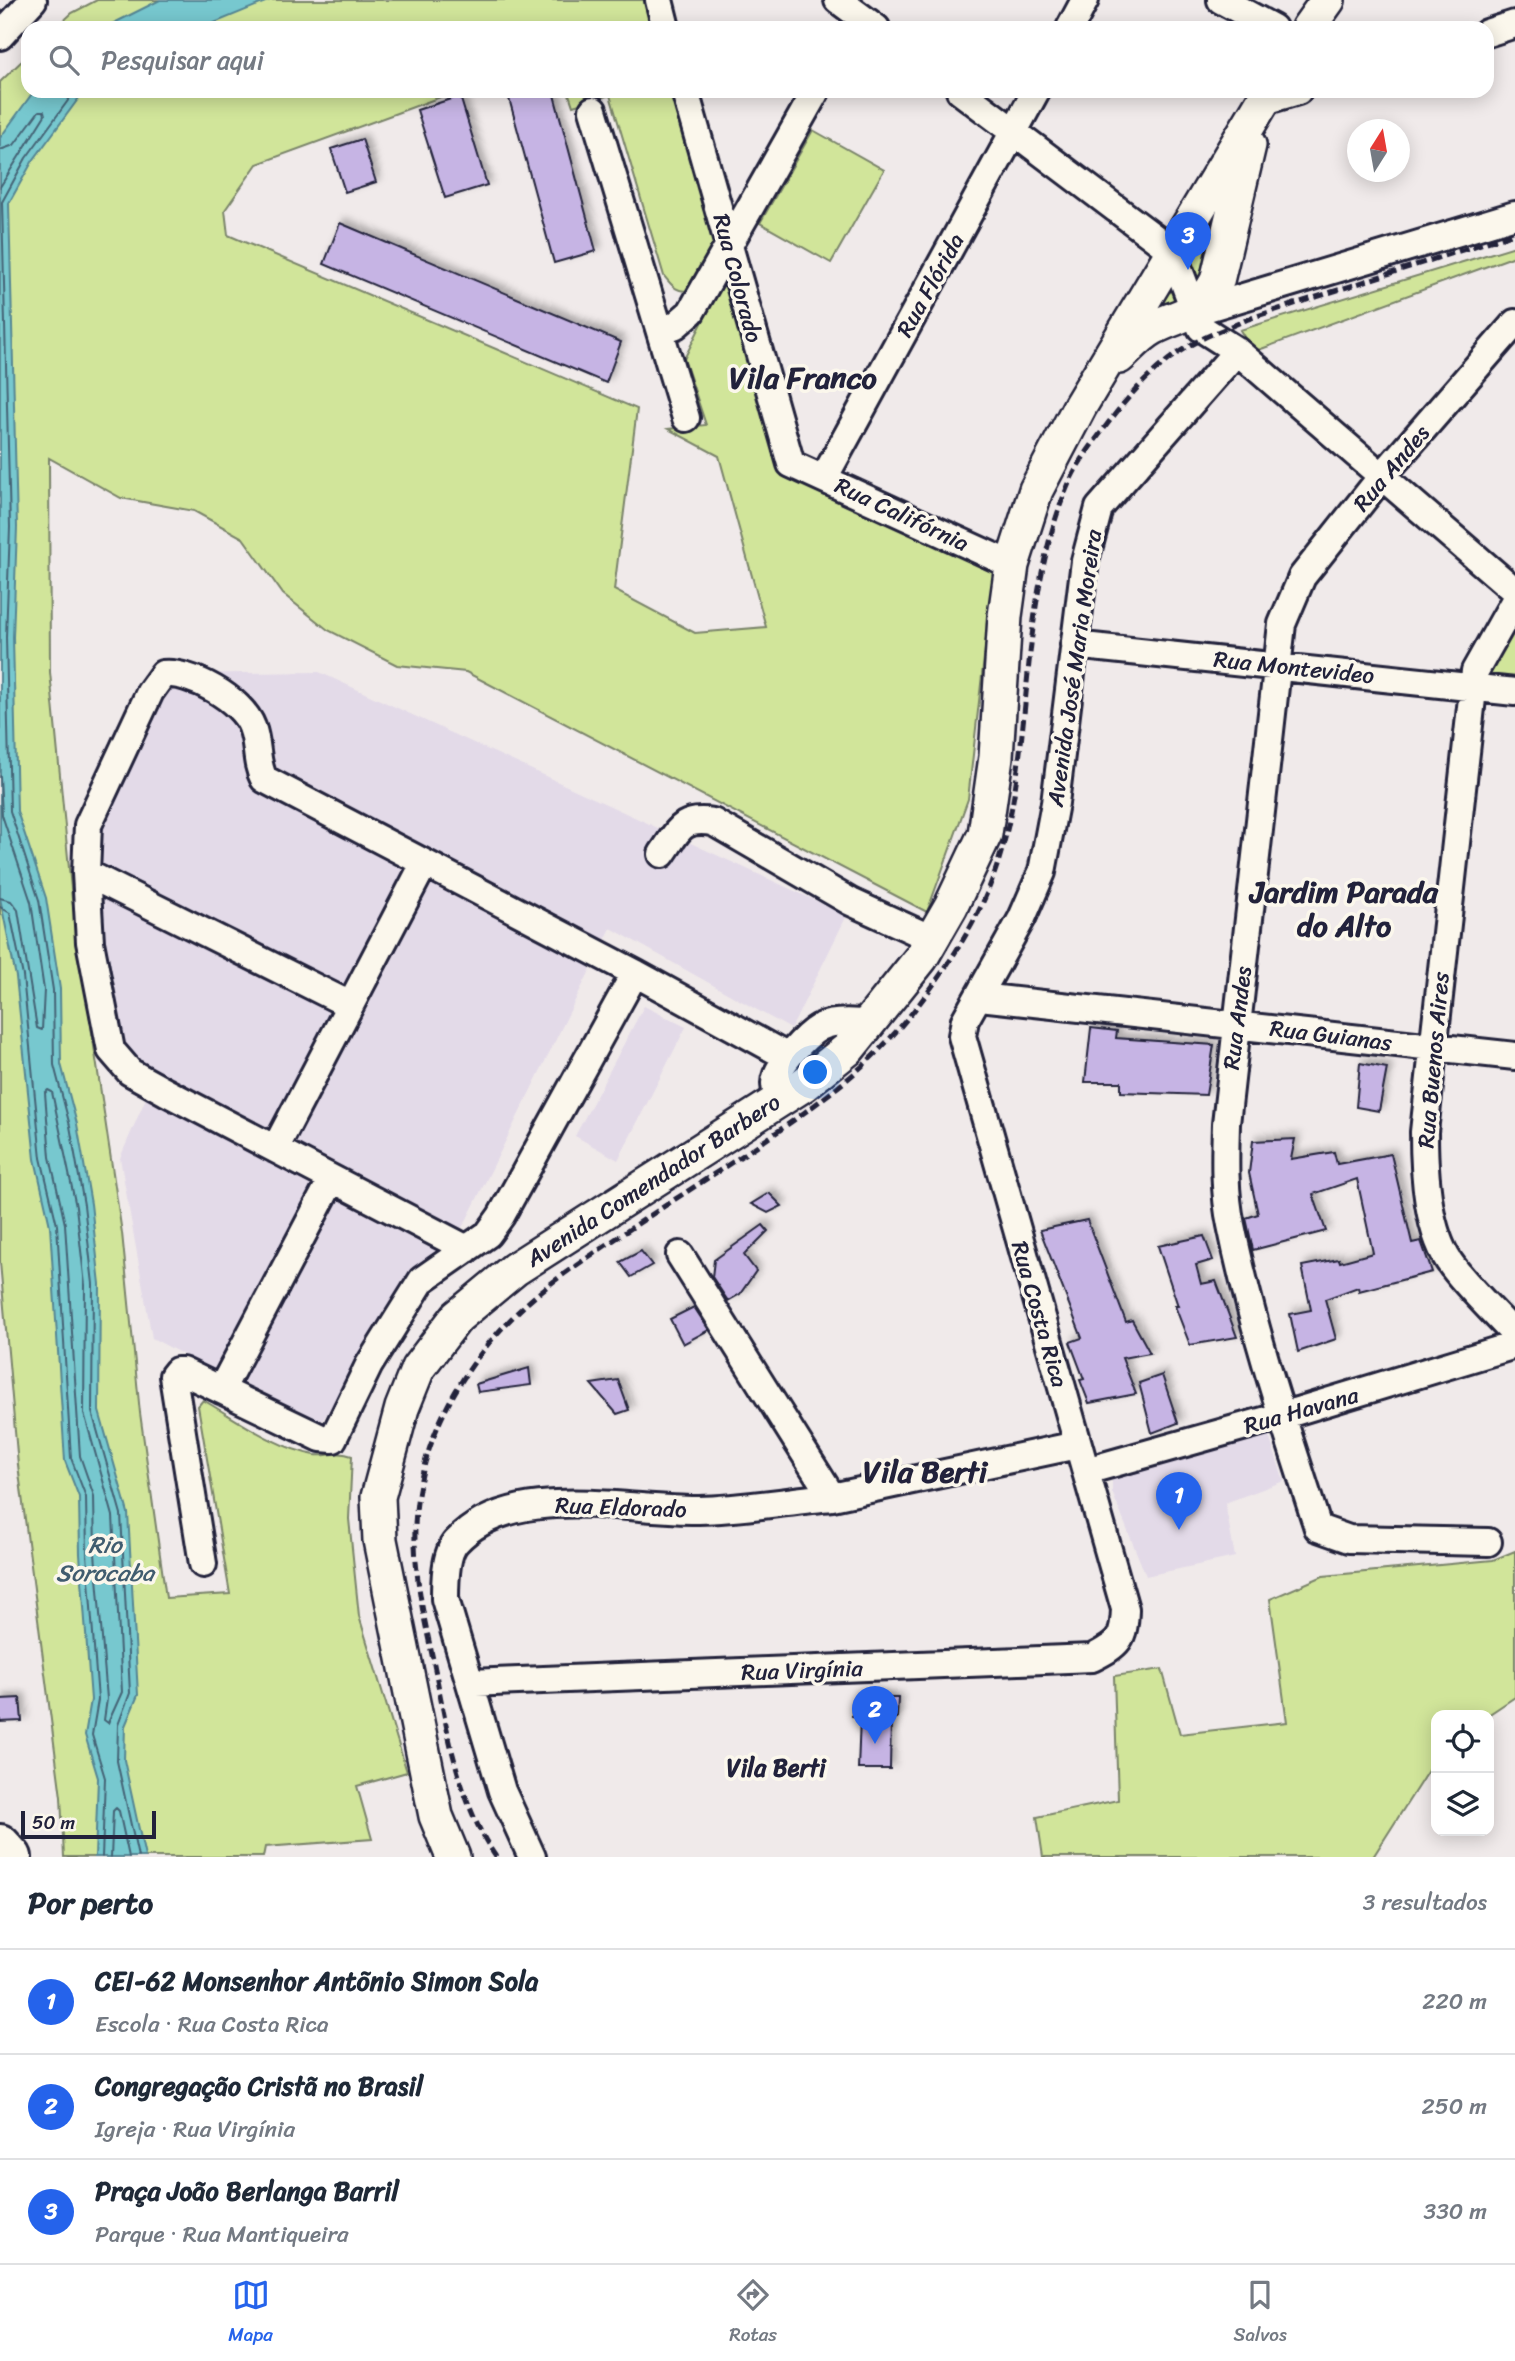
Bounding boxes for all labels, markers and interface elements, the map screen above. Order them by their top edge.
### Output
search box [21,21,1494,98]
text: Pesquisar aqui [101,37,264,83]
icon: search [45,41,83,79]
north arrow [1347,119,1410,182]
street label: Rua Colorado [701,209,774,347]
pin: 3 [1165,212,1211,270]
street label: Rua Flórida [885,225,976,345]
district label: Vila Franco [729,351,878,405]
street label: Rua Andes [1342,415,1441,521]
street label: Rua Califórnia [828,465,976,564]
street label: Avenida José Maria Moreira [1035,526,1114,810]
street label: Rua Montevideo [1212,639,1376,696]
district label: Jardim Parada do Alto [1248,865,1439,953]
street label: Rua Andes [1211,963,1264,1072]
street label: Rua Buenos Aires [1405,970,1462,1150]
street label: Rua Guianas [1267,1008,1395,1063]
your location [798,1055,832,1089]
street label: Avenida Comendador Barbero [517,1082,789,1279]
street label: Rua Costa Rica [999,1236,1080,1393]
street label: Rua Havana [1239,1374,1364,1446]
district label: Vila Berti [863,1445,989,1499]
pin: 1 [1156,1472,1202,1530]
street label: Rua Eldorado [555,1485,688,1530]
water label: Rio Sorocaba [56,1524,156,1594]
street label: Rua Virgínia [741,1648,864,1693]
pin: 2 [852,1686,898,1744]
map controls [1431,1710,1494,1836]
button: locate [1431,1710,1494,1773]
district label: Vila Berti [726,1747,827,1789]
button: layers [1431,1773,1494,1836]
text: 50 m [32,1806,75,1839]
scale bar [21,1808,156,1840]
text: Por perto [28,1876,153,1930]
text: 3 resultados [1363,1882,1487,1923]
text: CEI-62 Monsenhor Antõnio Simon Sola [95,1958,538,2004]
text: 1 [46,1981,56,2022]
text: 220 m [1422,1981,1487,2022]
text: Escola · Rua Costa Rica [95,2004,329,2045]
text: Congregação Cristã no Brasil [95,2063,423,2109]
text: 2 [44,2086,58,2127]
text: 250 m [1421,2086,1487,2127]
text: Igreja · Rua Virgínia [95,2109,295,2150]
text: Praça João Berlanga Barril [95,2168,399,2214]
text: 3 [45,2191,57,2232]
text: 330 m [1424,2191,1487,2232]
text: Parque · Rua Mantiqueira [95,2214,348,2255]
tab: Mapa [228,2276,273,2351]
tab: Rotas [729,2276,777,2351]
tab: Salvos [1234,2276,1287,2351]

